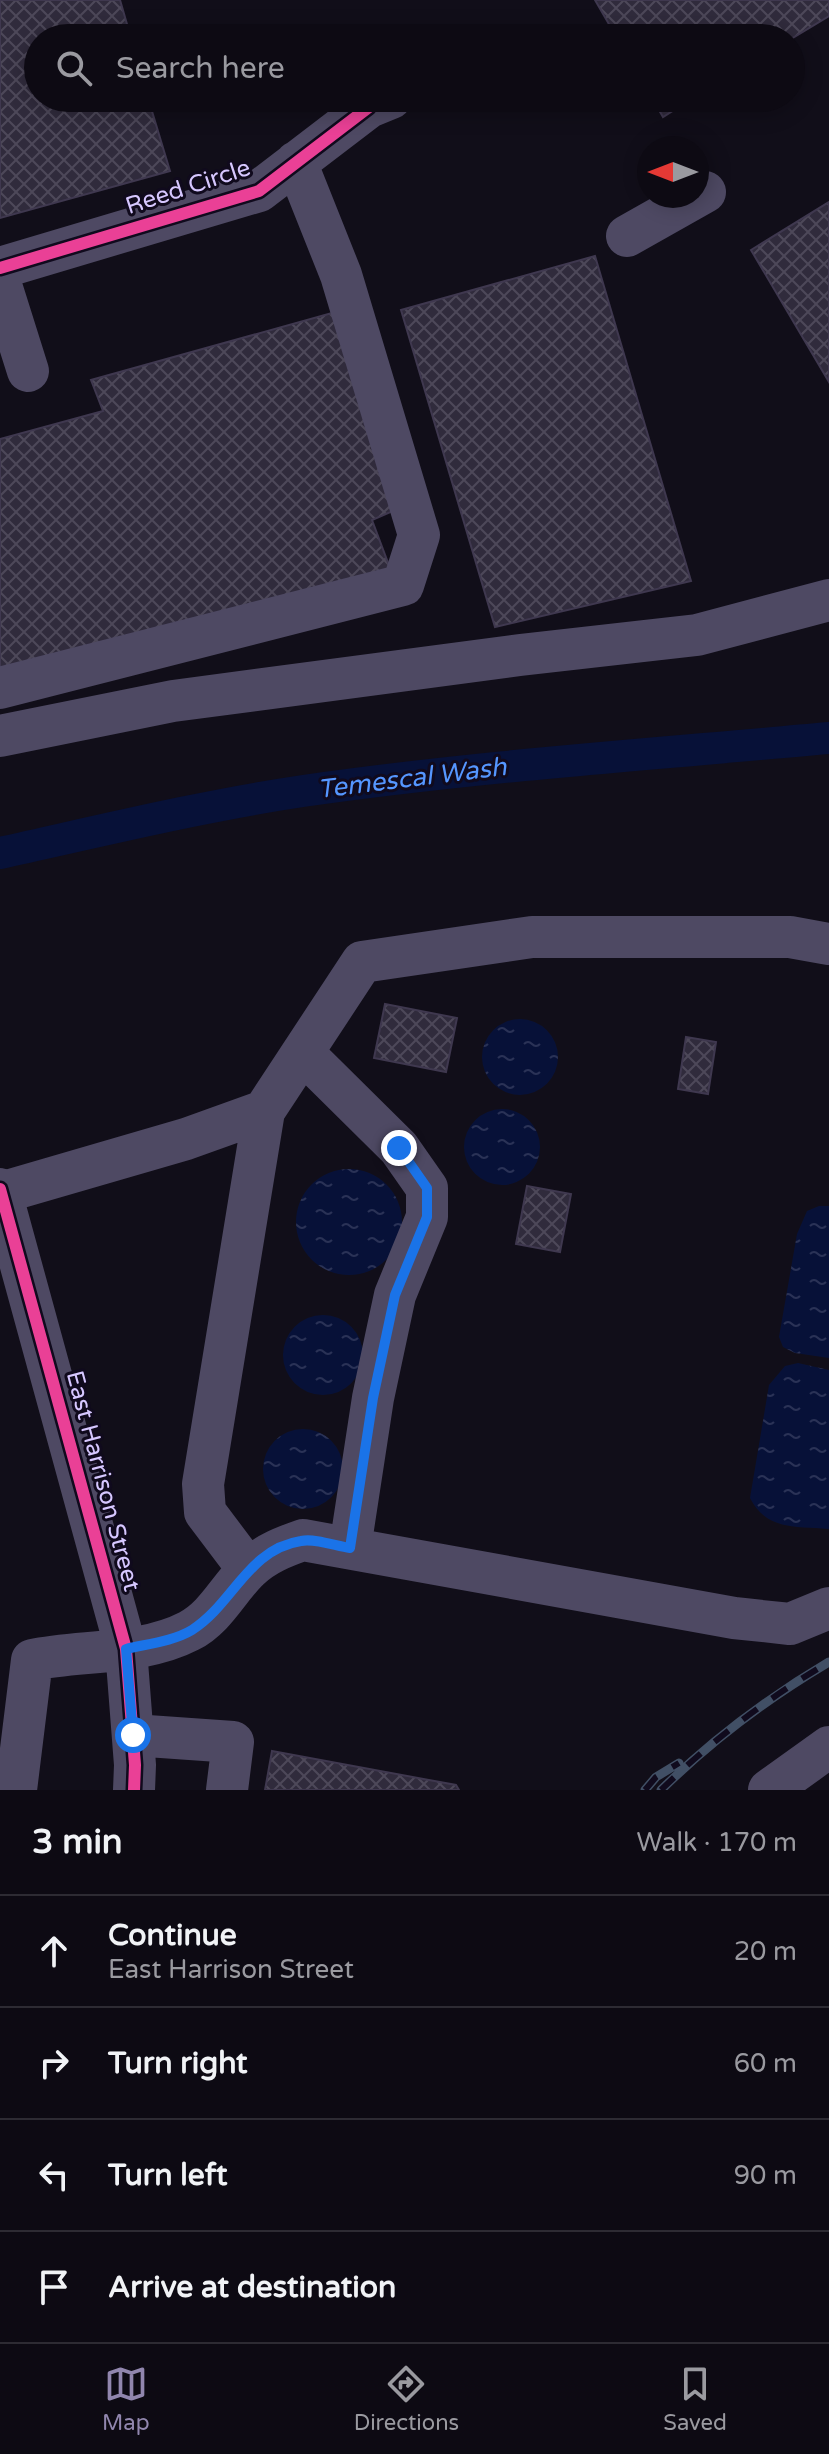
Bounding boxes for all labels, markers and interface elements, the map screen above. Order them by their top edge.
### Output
search box [24,24,805,112]
icon: search [52,46,96,90]
text: Search here [116,50,285,87]
north arrow [637,136,709,208]
street label: Reed Circle [122,153,254,221]
water label: Temescal Wash [316,751,509,805]
route end [381,1130,417,1166]
street label: East Harrison Street [60,1368,146,1594]
route start [115,1717,151,1753]
text: 3 min [32,1822,123,1863]
text: Walk · 170 m [637,1827,797,1858]
text: Continue [108,1917,237,1954]
icon: ahead [32,1929,76,1973]
text: 20 m [734,1936,797,1967]
text: East Harrison Street [108,1954,354,1985]
icon: right [32,2041,76,2085]
text: Turn right [108,2045,248,2082]
text: 60 m [734,2048,797,2079]
icon: left [32,2153,76,2197]
text: Turn left [108,2157,227,2194]
text: 90 m [734,2160,797,2191]
icon: arrive [32,2265,76,2309]
text: Arrive at destination [108,2269,396,2306]
tab: Map [102,2362,150,2436]
tab: Directions [354,2362,459,2436]
tab: Saved [663,2362,727,2436]

